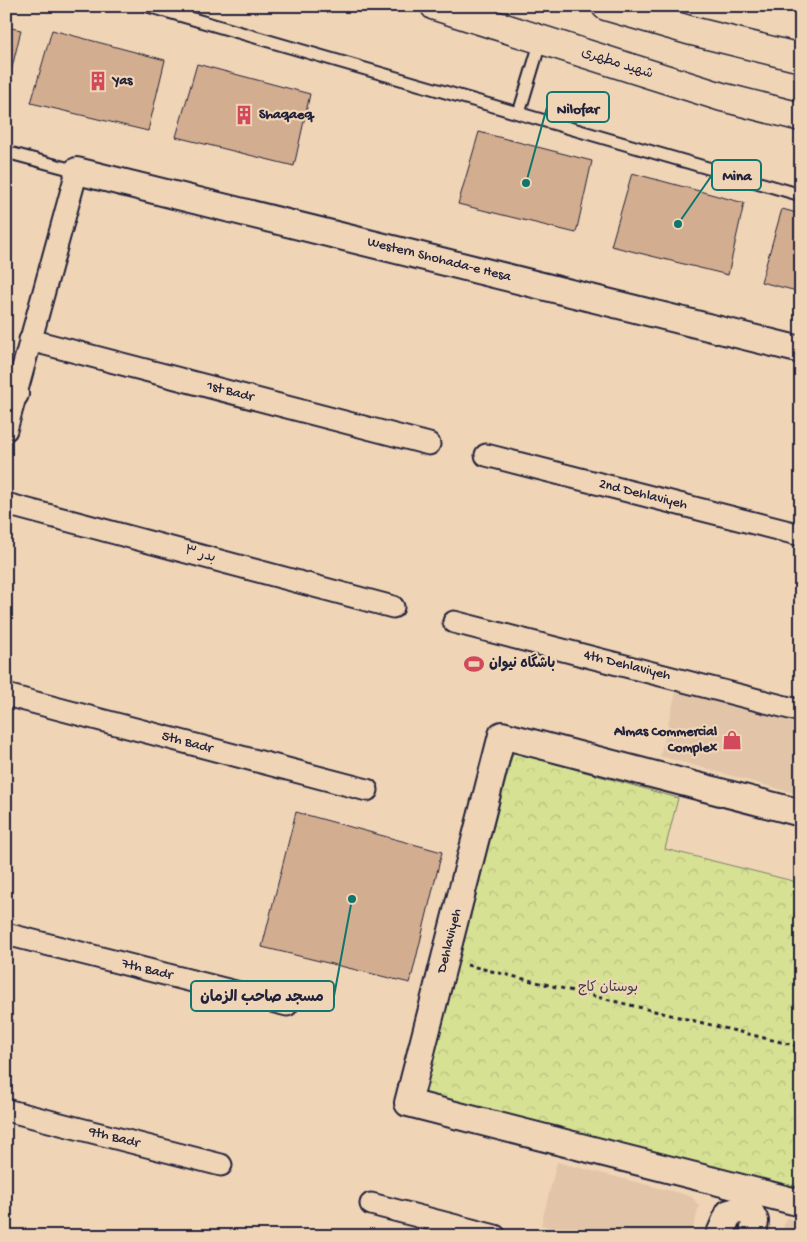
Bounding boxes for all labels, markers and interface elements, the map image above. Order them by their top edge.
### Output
street label: شهید مطهری [579,44,655,84]
building icon: Yas [87,70,109,92]
place label: Yas [111,73,133,90]
callout: Nilofar [547,92,609,122]
text: Nilofar [557,101,601,119]
building icon: Shaqaeq [233,104,255,126]
place label: Shaqaeq [259,107,315,124]
callout: Mina [712,160,761,190]
text: Mina [722,168,752,186]
street label: Western Shohada-e Hesa [365,234,514,286]
street label: 1st Badr [204,377,256,407]
street label: 2nd Dehlaviyeh [597,476,689,514]
street label: بدر ۳ [183,543,217,567]
street label: 4th Dehlaviyeh [582,647,673,685]
sports icon: باشگاه نیوان [463,653,485,675]
place label: باشگاه نیوان [489,653,555,673]
place label: Almas Commercial Complex [613,724,718,757]
street label: 5th Badr [160,728,215,758]
shop icon: Almas Commercial Complex [721,729,743,751]
street label: Dehlaviyeh [434,907,466,976]
street label: 7th Badr [119,955,175,985]
park label: بوستان کاج [578,980,638,997]
callout: مسجد صاحب الزمان [191,981,334,1011]
text: مسجد صاحب الزمان [200,989,324,1007]
street label: 9th Badr [86,1123,142,1153]

